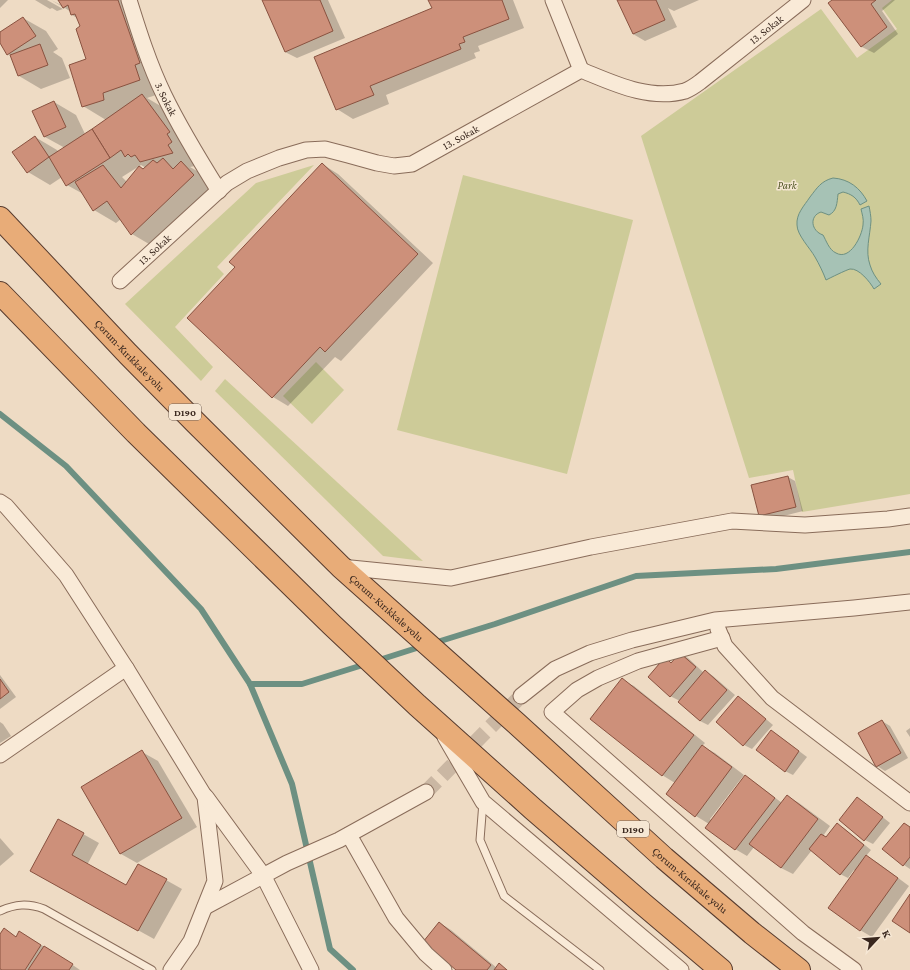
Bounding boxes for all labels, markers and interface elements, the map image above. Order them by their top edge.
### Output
street label: 13. Sokak [747,12,786,46]
street label: 3. Sokak [153,80,180,119]
street label: 13. Sokak [440,122,481,152]
park label: Park [777,179,798,191]
street label: 13. Sokak [136,231,174,267]
street label: Çorum-Kırıkkale yolu [92,317,167,394]
road number: D190 [169,404,201,420]
street label: Çorum-Kırıkkale yolu [346,571,426,644]
road number: D190 [617,821,649,837]
street label: Çorum-Kırıkkale yolu [649,845,730,916]
north arrow [858,918,898,958]
text: K [880,928,894,940]

